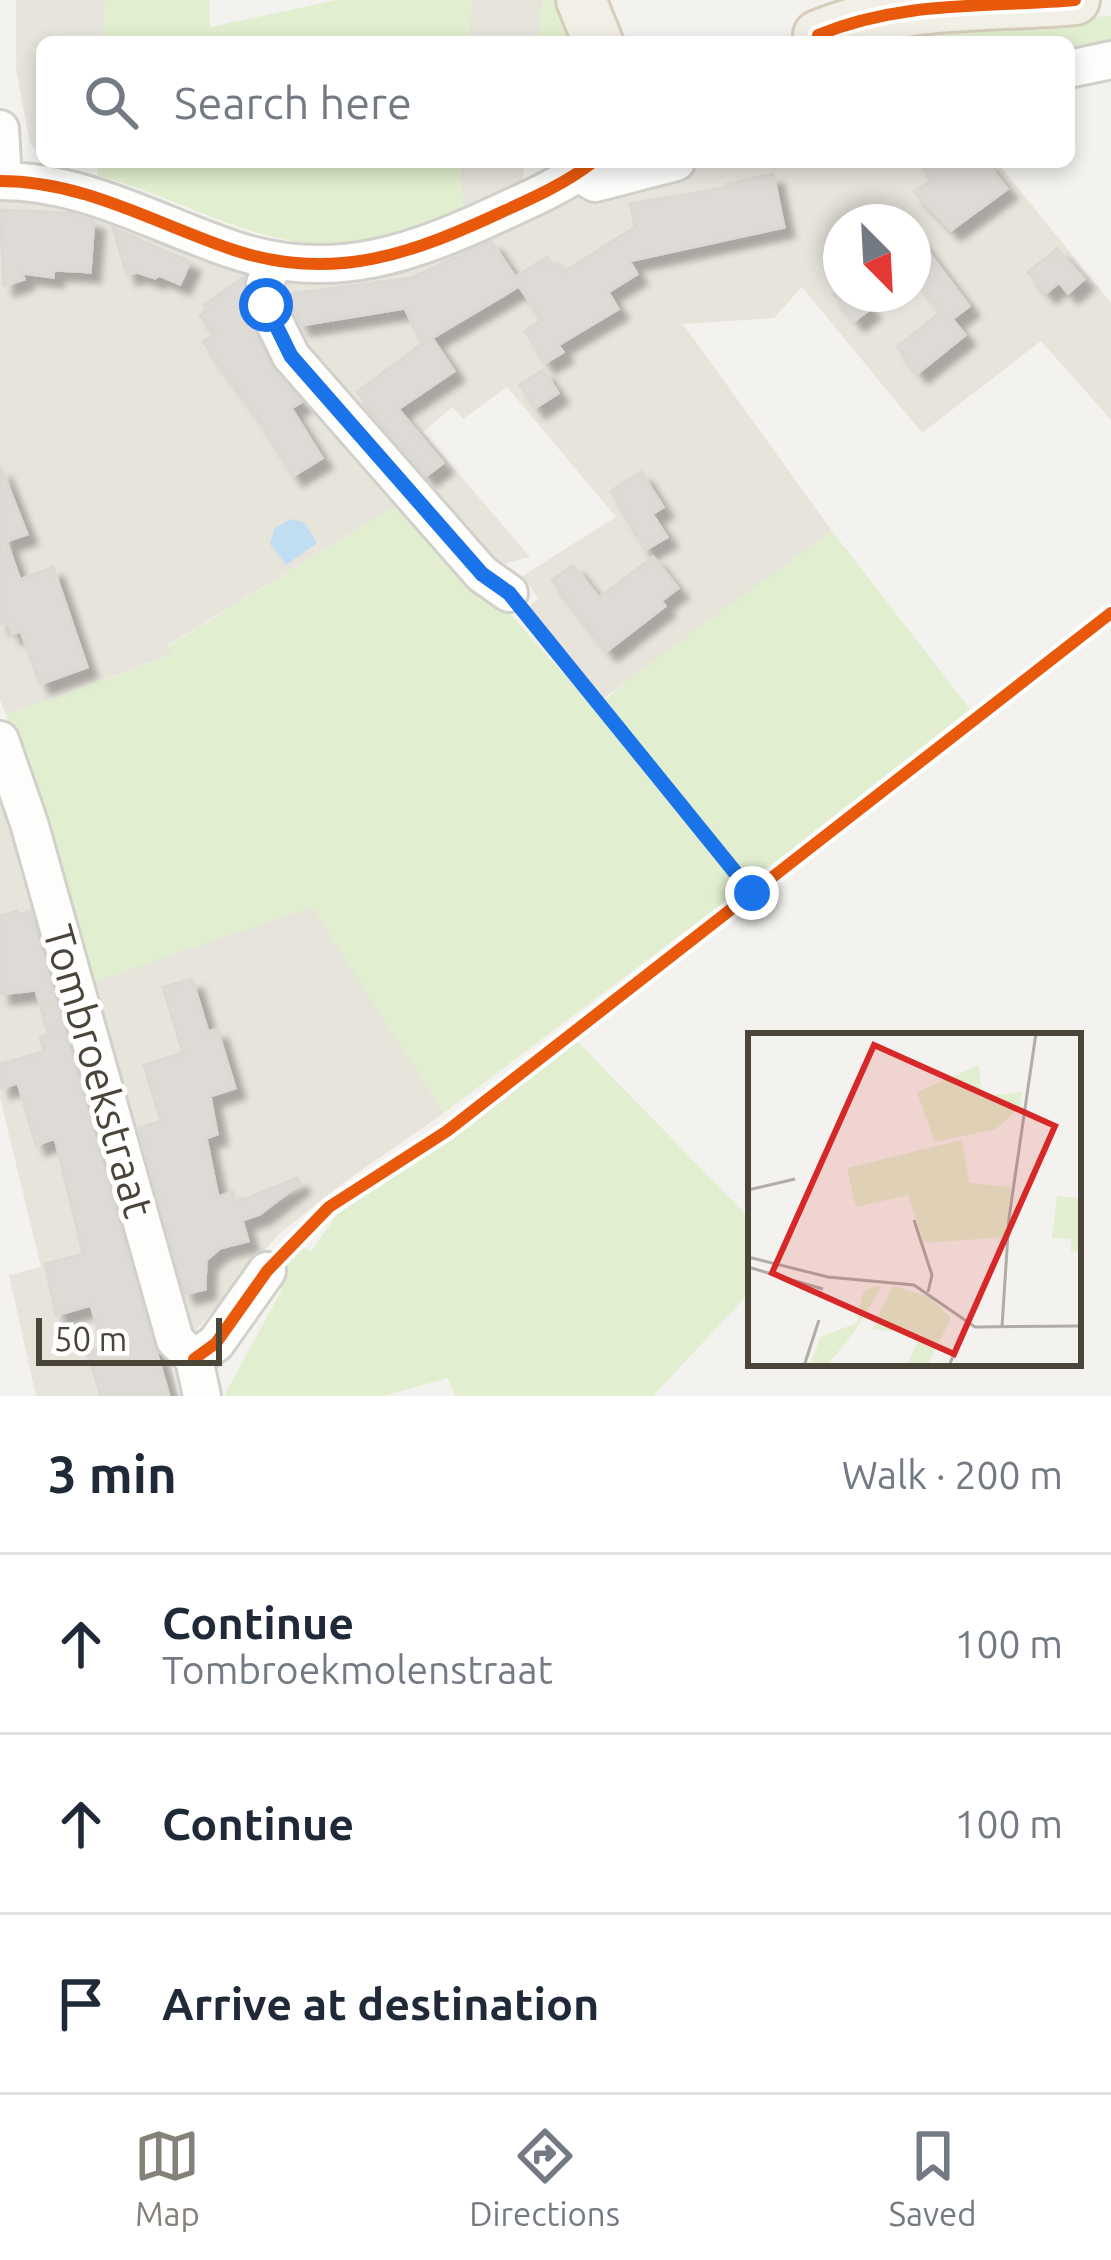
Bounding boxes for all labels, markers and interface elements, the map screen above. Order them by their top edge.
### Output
search box [36,36,1075,168]
icon: search [78,69,144,135]
text: Search here [174,77,412,128]
north arrow [823,204,931,312]
route start [239,278,293,332]
route end [725,866,779,920]
street label: Tombroekstraat [35,919,163,1223]
inset map [748,1033,1081,1366]
scale bar [36,1312,222,1365]
text: 50 m [54,1320,127,1357]
text: 3 min [48,1445,177,1503]
text: Walk · 200 m [842,1453,1063,1496]
text: Continue [162,1597,354,1648]
icon: ahead [48,1611,114,1677]
text: 100 m [954,1622,1063,1665]
text: Tombroekmolenstraat [162,1648,553,1691]
icon: ahead [48,1791,114,1857]
text: Continue [162,1798,354,1849]
text: 100 m [954,1802,1063,1845]
icon: arrive [48,1971,114,2037]
text: Arrive at destination [162,1978,599,2029]
tab: Map [134,2123,200,2232]
tab: Directions [469,2123,620,2232]
tab: Saved [889,2123,977,2232]

